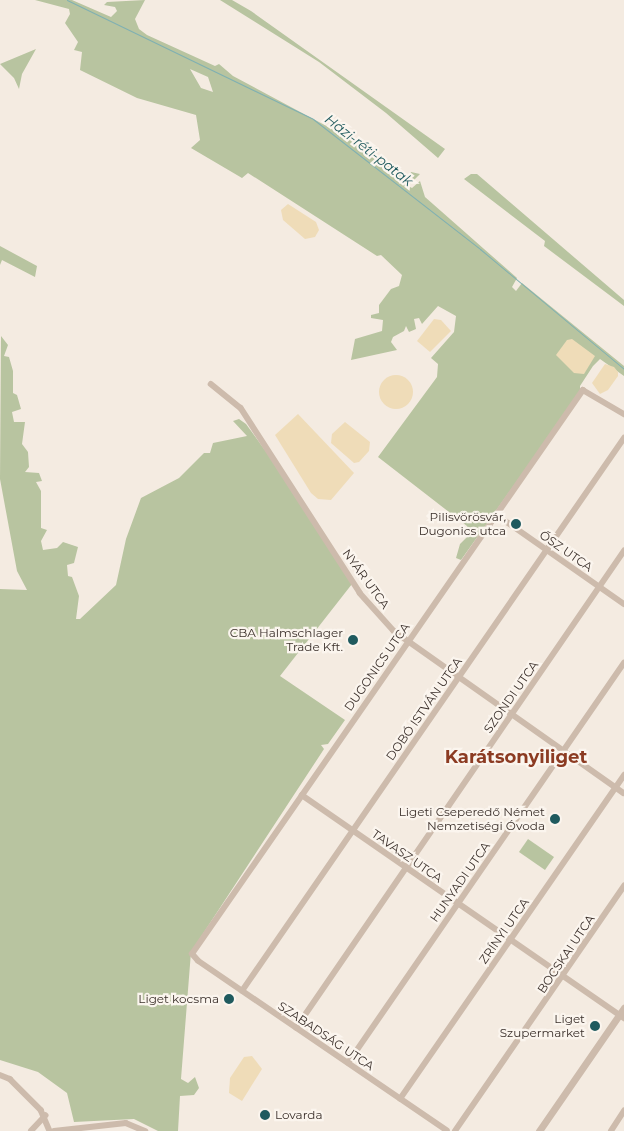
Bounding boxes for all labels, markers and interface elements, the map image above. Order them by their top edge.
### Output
water label: Házi-réti-patak [322,110,416,190]
place label: Pilisvörösvár, Dugonics utca [419,510,506,538]
marker: Pilisvörösvár, Dugonics utca [510,518,522,530]
street label: ŐSZ UTCA [537,527,595,575]
street label: NYÁR UTCA [340,546,392,612]
street label: DUGONICS UTCA [341,620,413,714]
place label: CBA Halmschlager Trade Kft. [230,626,343,654]
marker: CBA Halmschlager Trade Kft. [347,634,359,646]
street label: DOBÓ ISTVÁN UTCA [383,655,465,763]
street label: SZONDI UTCA [481,658,541,736]
district label: Karátsonyiliget [445,746,587,768]
place label: Ligeti Cseperedő Német Nemzetiségi Óvoda [399,805,545,833]
marker: Ligeti Cseperedő Német Nemzetiségi Óvoda [549,813,561,825]
street label: TAVASZ UTCA [369,826,445,886]
street label: HUNYADI UTCA [427,839,493,925]
street label: ZRÍNYI UTCA [476,895,532,967]
street label: BOCSKAI UTCA [534,912,598,996]
place label: Liget kocsma [138,992,219,1006]
marker: Liget kocsma [223,993,235,1005]
street label: SZABADSÁG UTCA [275,999,377,1073]
place label: Liget Szupermarket [500,1012,585,1040]
marker: Liget Szupermarket [589,1020,601,1032]
place label: Lovarda [275,1108,323,1122]
marker: Lovarda [259,1109,271,1121]

